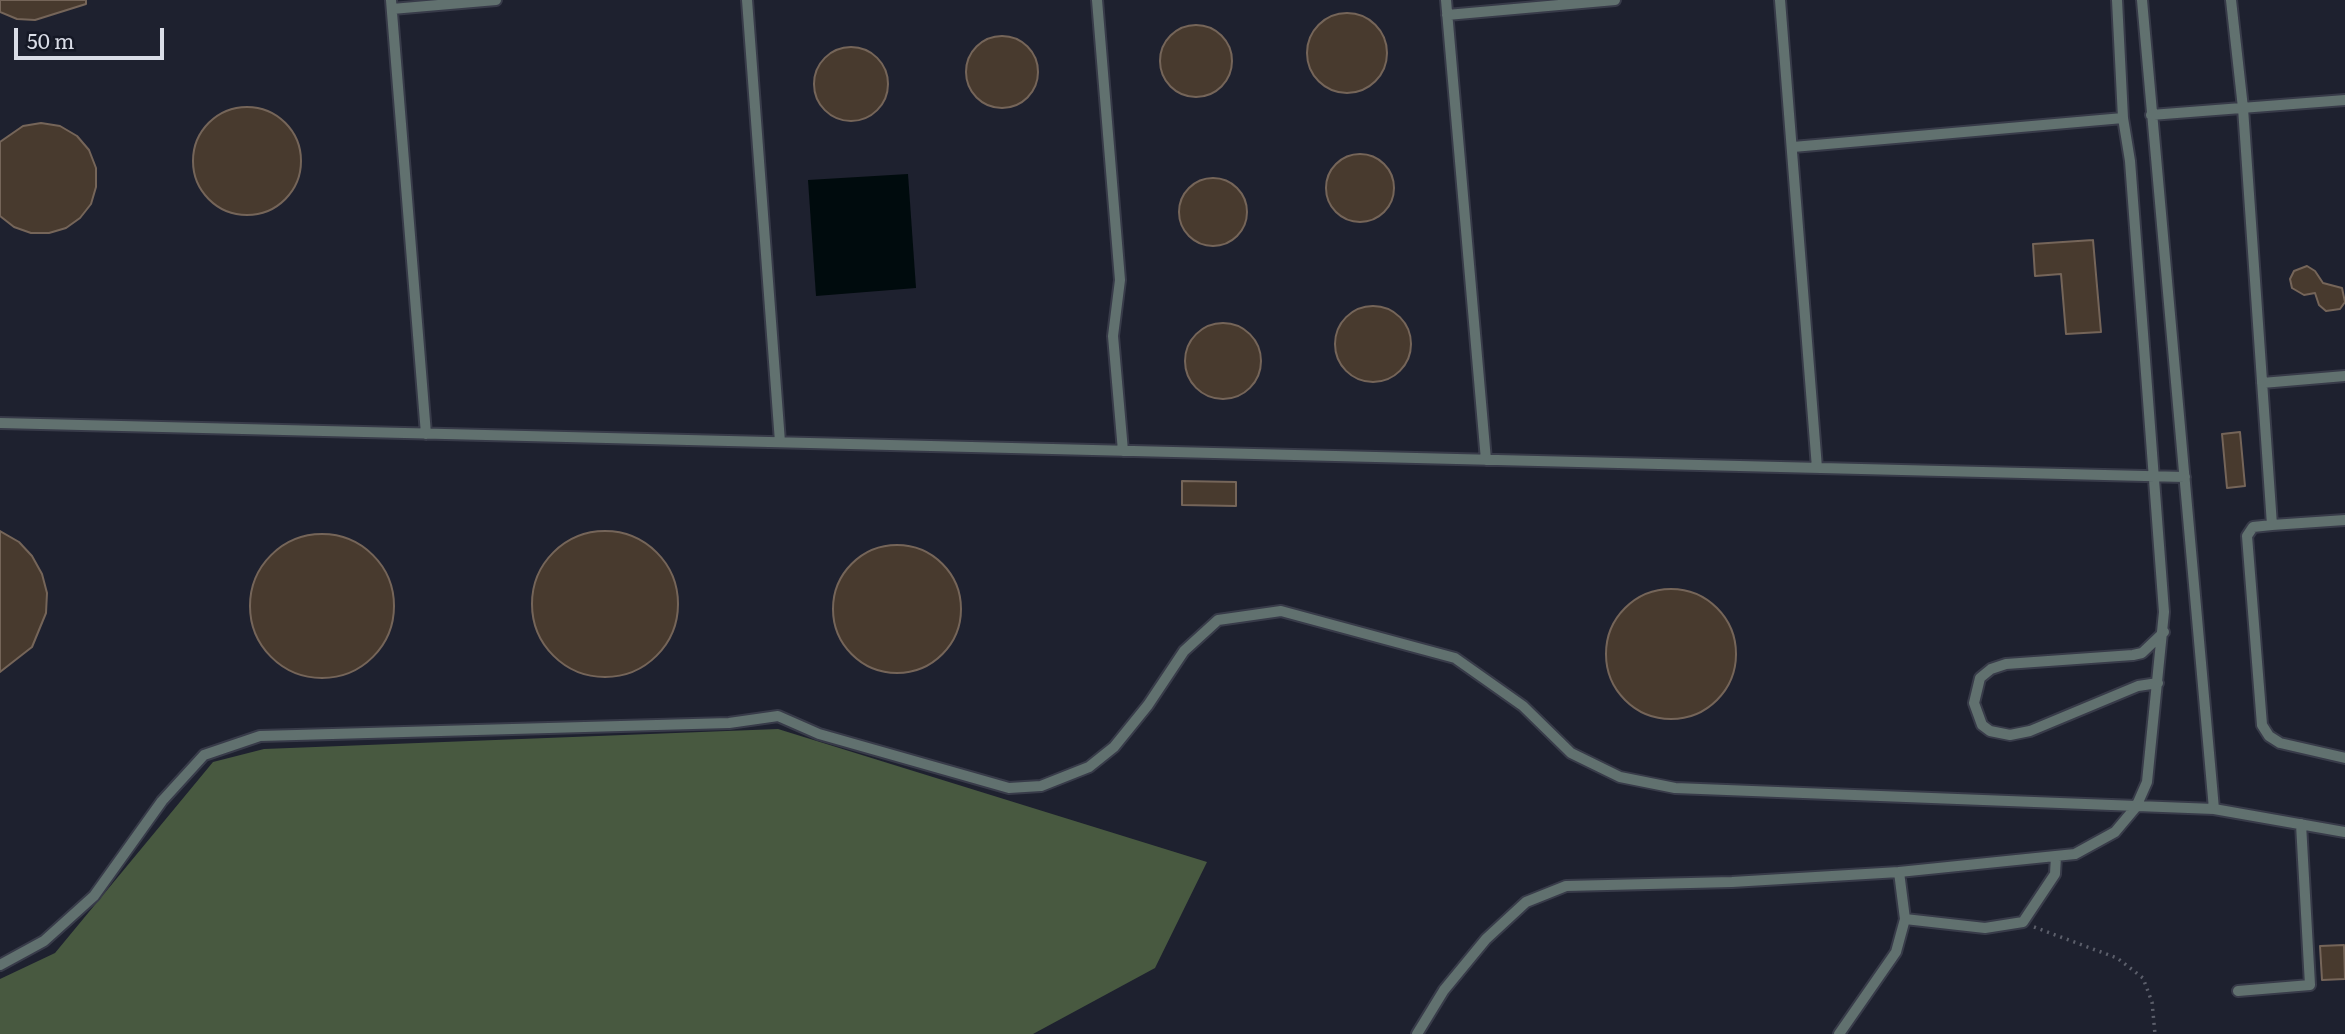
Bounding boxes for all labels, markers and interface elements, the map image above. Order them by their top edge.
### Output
scale bar [18,14,168,58]
text: 50 m [27,24,74,55]

